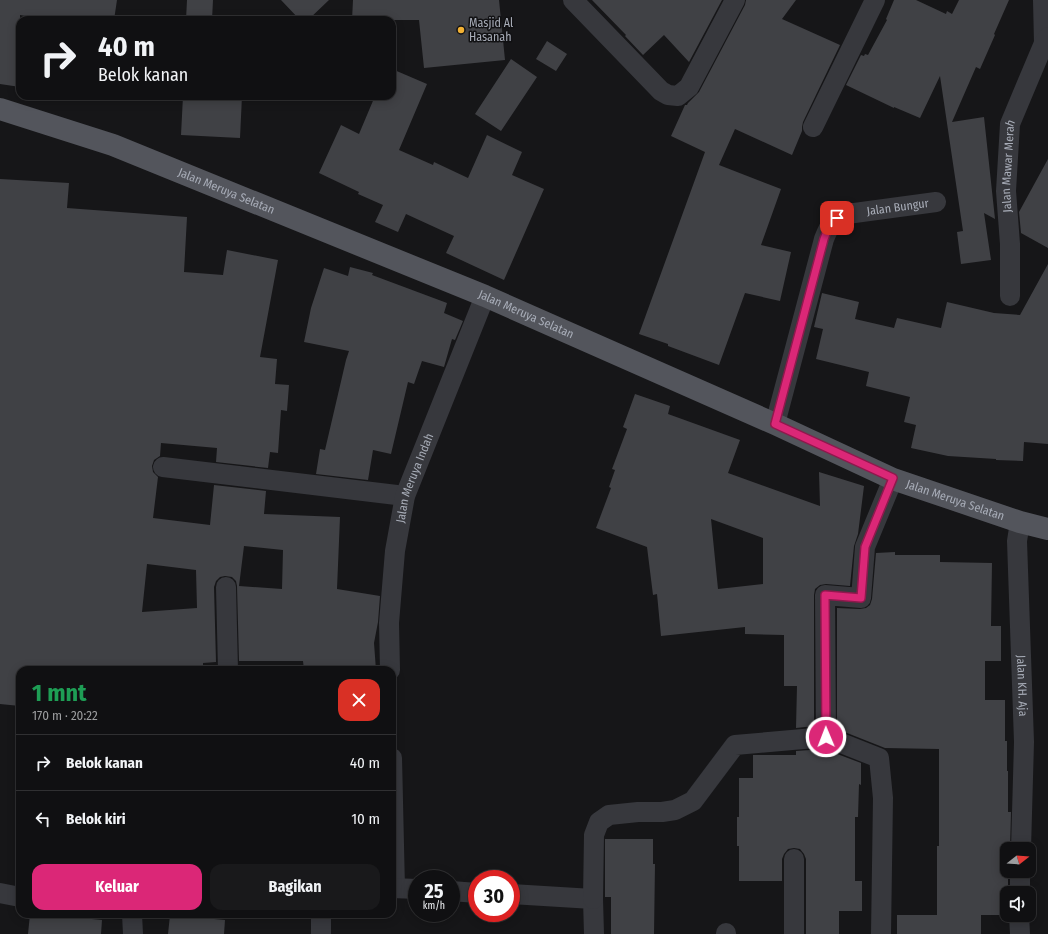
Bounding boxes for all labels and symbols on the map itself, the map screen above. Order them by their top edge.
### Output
place label: Masjid Al Hasanah [469,16,513,44]
marker: Masjid Al Hasanah [456,25,466,35]
street label: Jalan Mawar Merah [999,118,1018,213]
street label: Jalan Meruya Selatan [176,165,277,217]
street label: Jalan Bungur [866,196,930,218]
pin [820,201,854,235]
street label: Jalan Meruya Selatan [476,287,576,341]
street label: Jalan Meruya Indah [393,431,436,524]
street label: Jalan Meruya Selatan [904,477,1006,523]
street label: Jalan KH. Aja [1014,655,1030,717]
position arrow [805,716,847,758]
north arrow [1000,842,1036,878]
speed limit sign: 30 [468,870,520,922]

